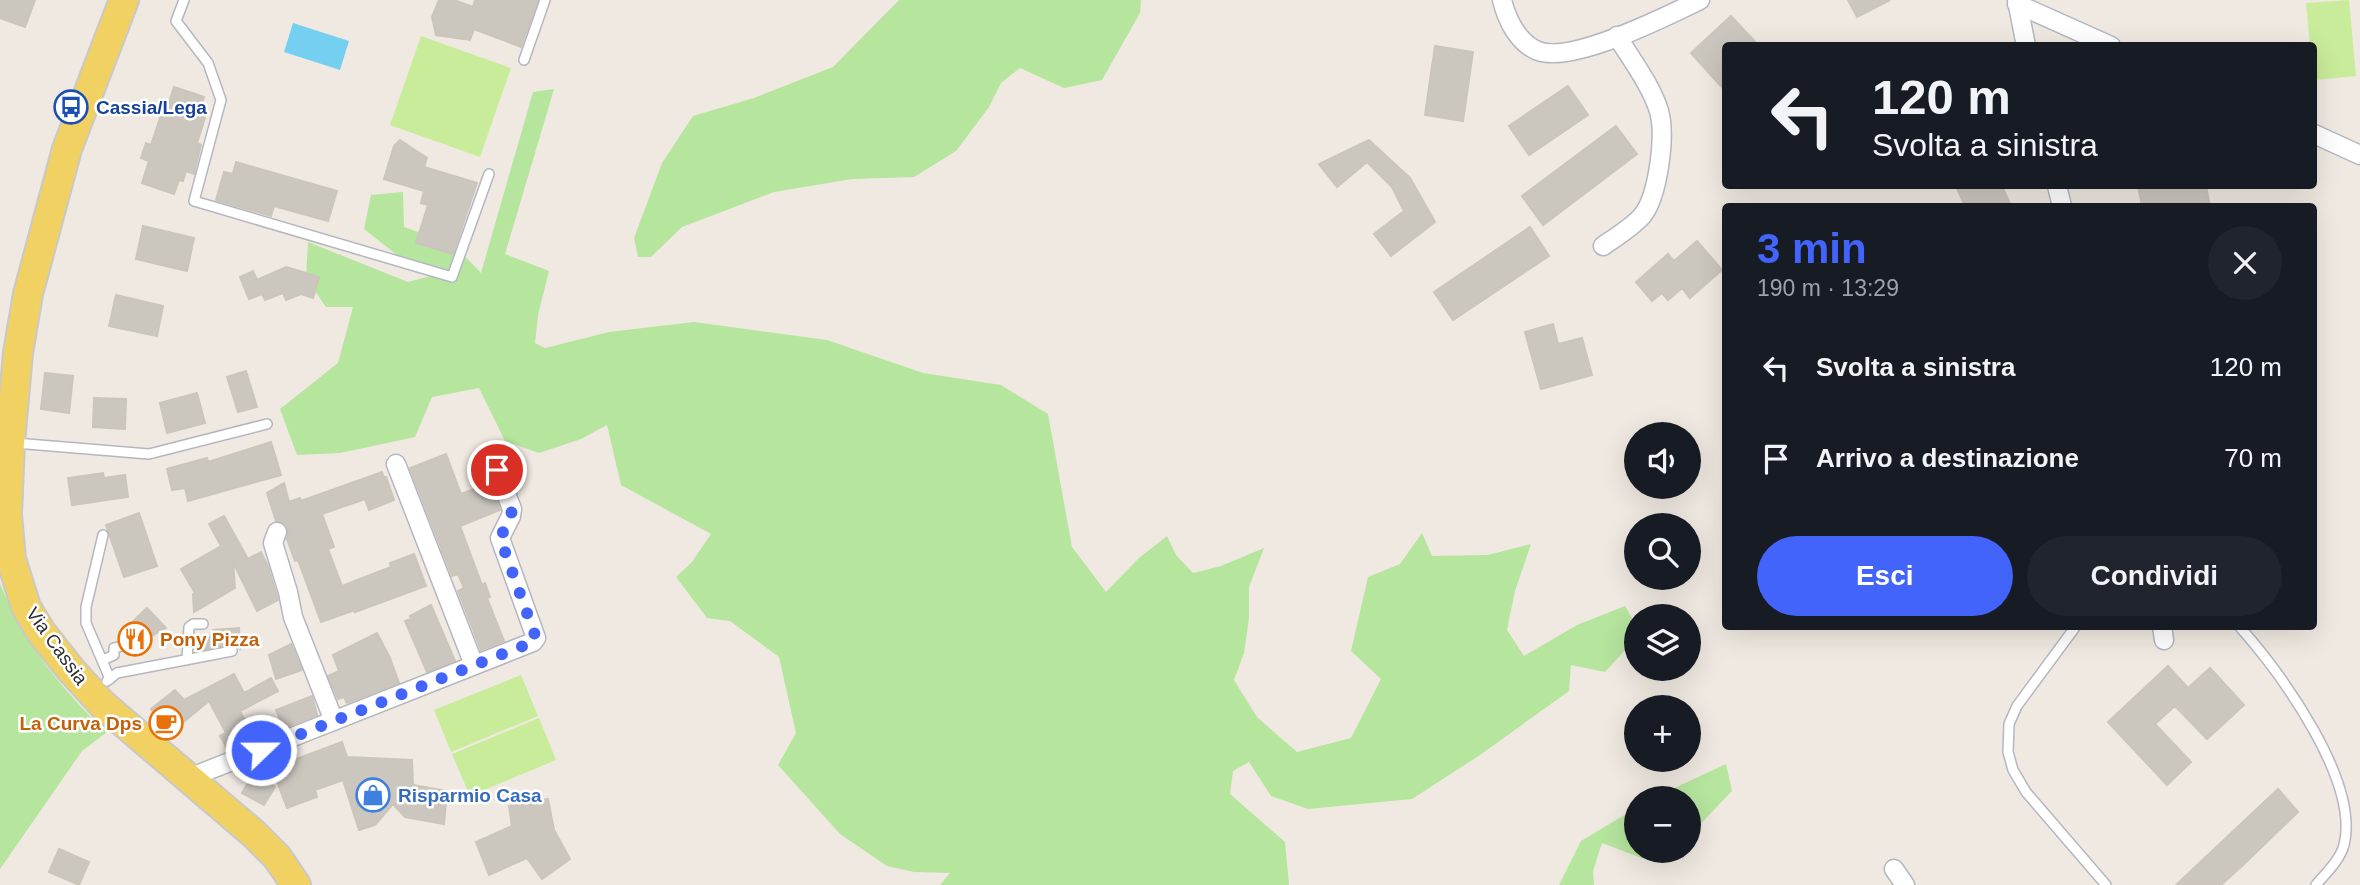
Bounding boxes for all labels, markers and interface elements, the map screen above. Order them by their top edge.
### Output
icon: left [1757,70,1848,161]
text: 120 m [1872,70,2011,124]
bus stop icon: Cassia/Lega [52,88,90,126]
place label: Cassia/Lega [96,97,207,118]
text: Svolta a sinistra [1872,127,2098,163]
text: 3 min [1757,225,1867,272]
button: close [2208,226,2282,300]
text: 190 m · 13:29 [1757,275,1899,301]
icon: left [1757,349,1795,387]
text: Svolta a sinistra [1816,352,2015,382]
text: 120 m [2210,352,2282,382]
map controls [1624,422,1701,863]
button: sound [1624,422,1701,499]
pin [467,440,527,500]
icon: arrive [1757,440,1795,478]
text: Arrivo a destinazione [1816,443,2079,473]
text: 70 m [2224,443,2282,473]
icon: arrive [478,451,516,489]
button: search [1624,513,1701,590]
button: Esci [1757,536,2013,616]
button: Condividi [2027,536,2282,616]
street label: Via Cassia [22,603,92,689]
button: layers [1624,604,1701,681]
restaurant icon: Pony Pizza [116,620,154,658]
place label: Pony Pizza [160,629,260,650]
button: + [1624,695,1701,772]
cafe icon: La Curva Dps [147,704,185,742]
place label: La Curva Dps [20,713,142,734]
position arrow [224,713,298,787]
shop icon: Risparmio Casa [354,776,392,814]
place label: Risparmio Casa [398,785,542,806]
button: − [1624,786,1701,863]

